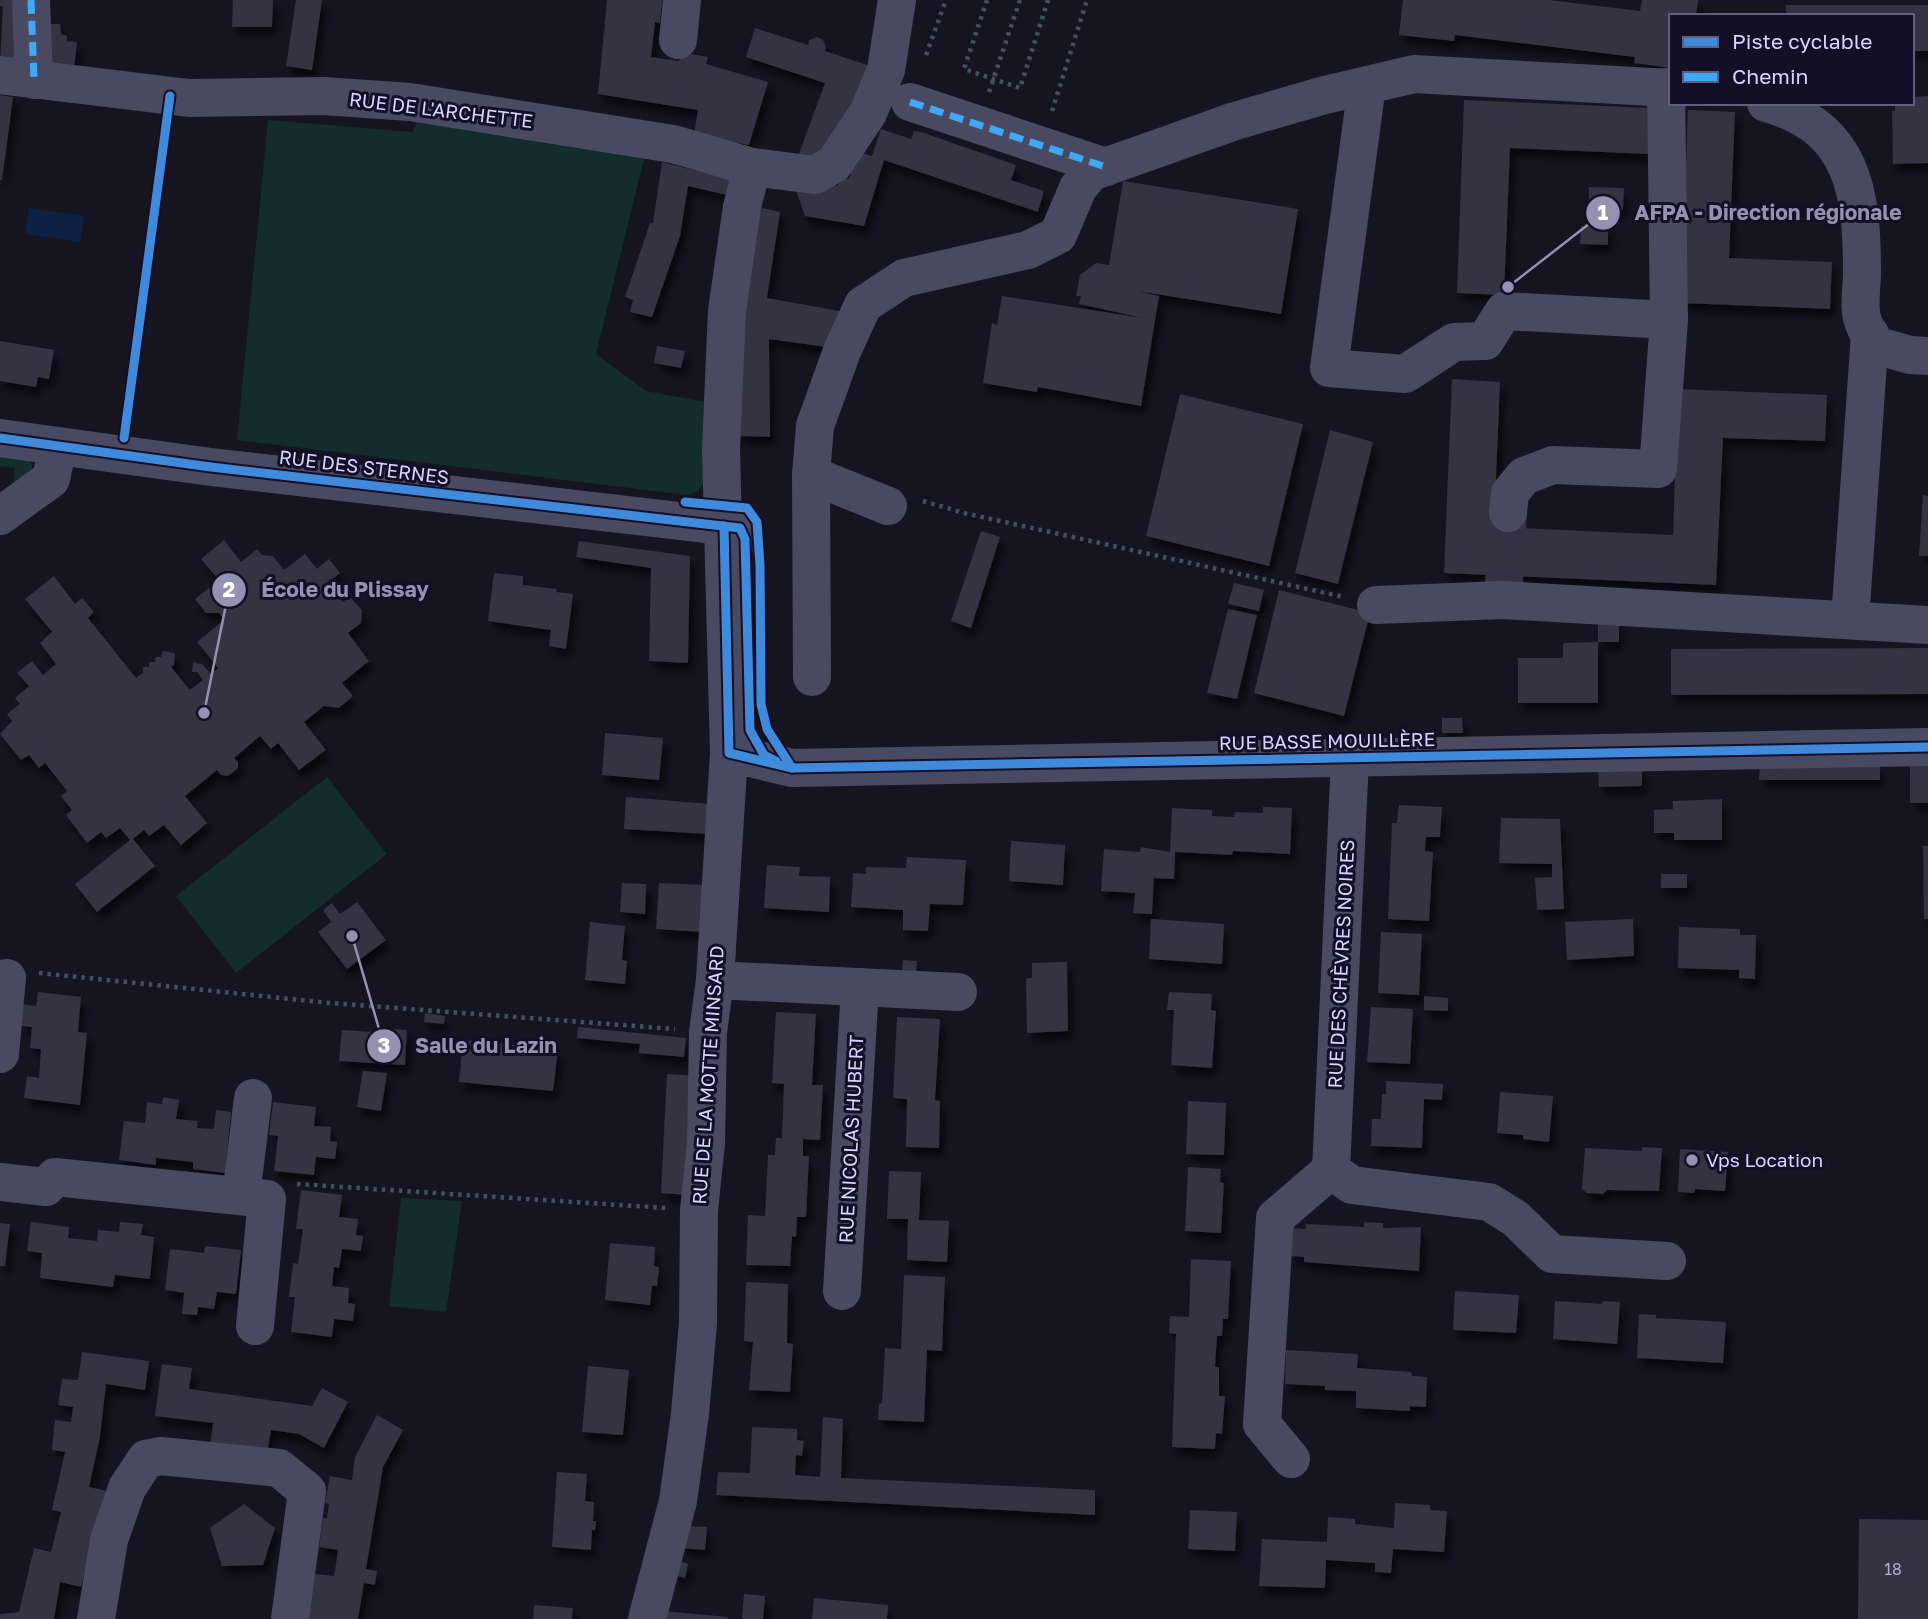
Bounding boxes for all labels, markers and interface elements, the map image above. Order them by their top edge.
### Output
legend [1669,14,1914,105]
text: Piste cyclable [1732,28,1872,54]
text: Chemin [1732,63,1809,89]
street label: RUE DE L'ARCHETTE [348,87,534,132]
callout: AFPA - Direction régionale [1585,192,1915,234]
text: 1 [1598,199,1609,225]
text: AFPA - Direction régionale [1634,199,1902,225]
street label: RUE DES STERNES [278,445,450,488]
callout: École du Plissay [212,569,443,611]
text: 2 [223,576,236,602]
text: École du Plissay [261,576,429,602]
street label: RUE BASSE MOUILLÈRE [1219,727,1435,754]
street label: RUE DES CHÈVRES NOIRES [1322,839,1359,1089]
street label: RUE DE LA MOTTE MINSARD [687,945,728,1205]
callout: Salle du Lazin [366,1025,571,1067]
text: 3 [378,1032,390,1058]
text: Salle du Lazin [415,1032,557,1058]
street label: RUE NICOLAS HUBERT [834,1034,867,1244]
place label: Vps Location [1706,1148,1823,1171]
marker: Vps Location [1684,1152,1700,1168]
house number: 18 [1884,1559,1902,1579]

